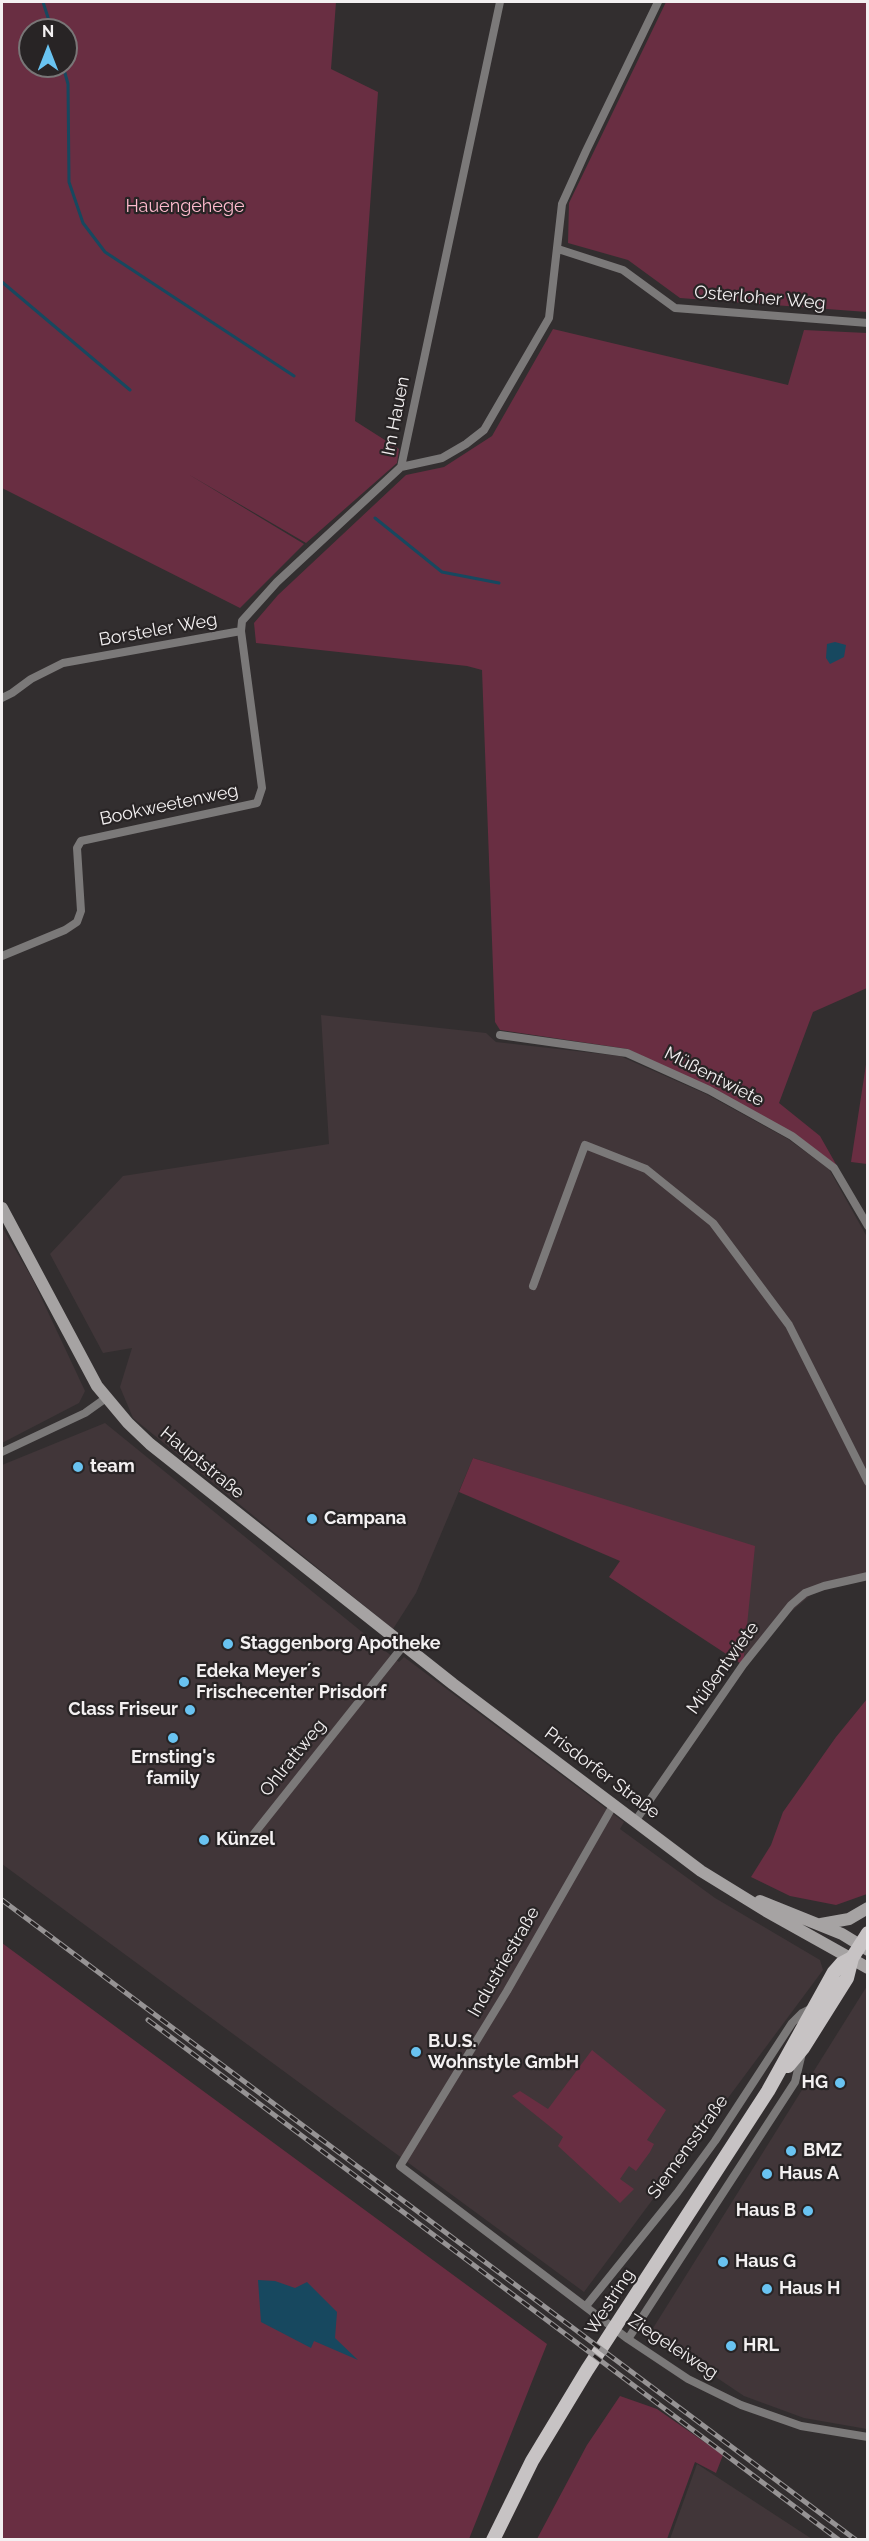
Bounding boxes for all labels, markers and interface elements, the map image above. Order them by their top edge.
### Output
north arrow [18,18,78,78]
text: N [42,22,54,41]
park label: Hauengehege [125,196,245,218]
street label: Osterloher Weg [693,281,827,315]
street label: Im Hauen [378,375,414,457]
street label: Borsteler Weg [97,609,219,651]
street label: Bookweetenweg [98,780,240,830]
street label: Müßentwiete [661,1043,767,1111]
street label: Hauptstraße [156,1423,248,1503]
place label: team [90,1456,135,1478]
marker: team [71,1460,85,1474]
place label: Campana [324,1508,406,1530]
marker: Campana [305,1512,319,1526]
street label: Müßentwiete [682,1618,764,1718]
place label: Staggenborg Apotheke [240,1633,441,1655]
marker: Staggenborg Apotheke [221,1637,235,1651]
place label: Edeka Meyer´s Frischecenter Prisdorf [196,1661,386,1704]
marker: Edeka Meyer´s Frischecenter Prisdorf [177,1675,191,1689]
place label: Class Friseur [68,1699,178,1721]
marker: Class Friseur [183,1703,197,1717]
street label: Ohlrattweg [255,1715,331,1801]
street label: Prisdorfer Straße [540,1723,664,1823]
marker: Ernsting's family [166,1731,180,1745]
place label: Ernsting's family [131,1747,215,1790]
place label: Künzel [216,1829,275,1851]
marker: Künzel [197,1833,211,1847]
street label: Industriestraße [464,1903,544,2021]
place label: B.U.S. Wohnstyle GmbH [428,2031,579,2074]
marker: B.U.S. Wohnstyle GmbH [409,2045,423,2059]
place label: HG [802,2072,828,2094]
marker: HG [833,2076,847,2090]
street label: Siemensstraße [643,2091,733,2203]
place label: BMZ [803,2140,842,2162]
marker: BMZ [784,2144,798,2158]
place label: Haus A [779,2163,839,2185]
marker: Haus A [760,2167,774,2181]
place label: Haus B [736,2200,796,2222]
marker: Haus B [801,2204,815,2218]
place label: Haus G [735,2251,796,2273]
marker: Haus G [716,2255,730,2269]
street label: Westring [581,2265,639,2339]
place label: Haus H [779,2278,840,2300]
marker: Haus H [760,2282,774,2296]
street label: Ziegeleiweg [624,2310,722,2384]
place label: HRL [743,2335,779,2357]
marker: HRL [724,2339,738,2353]

